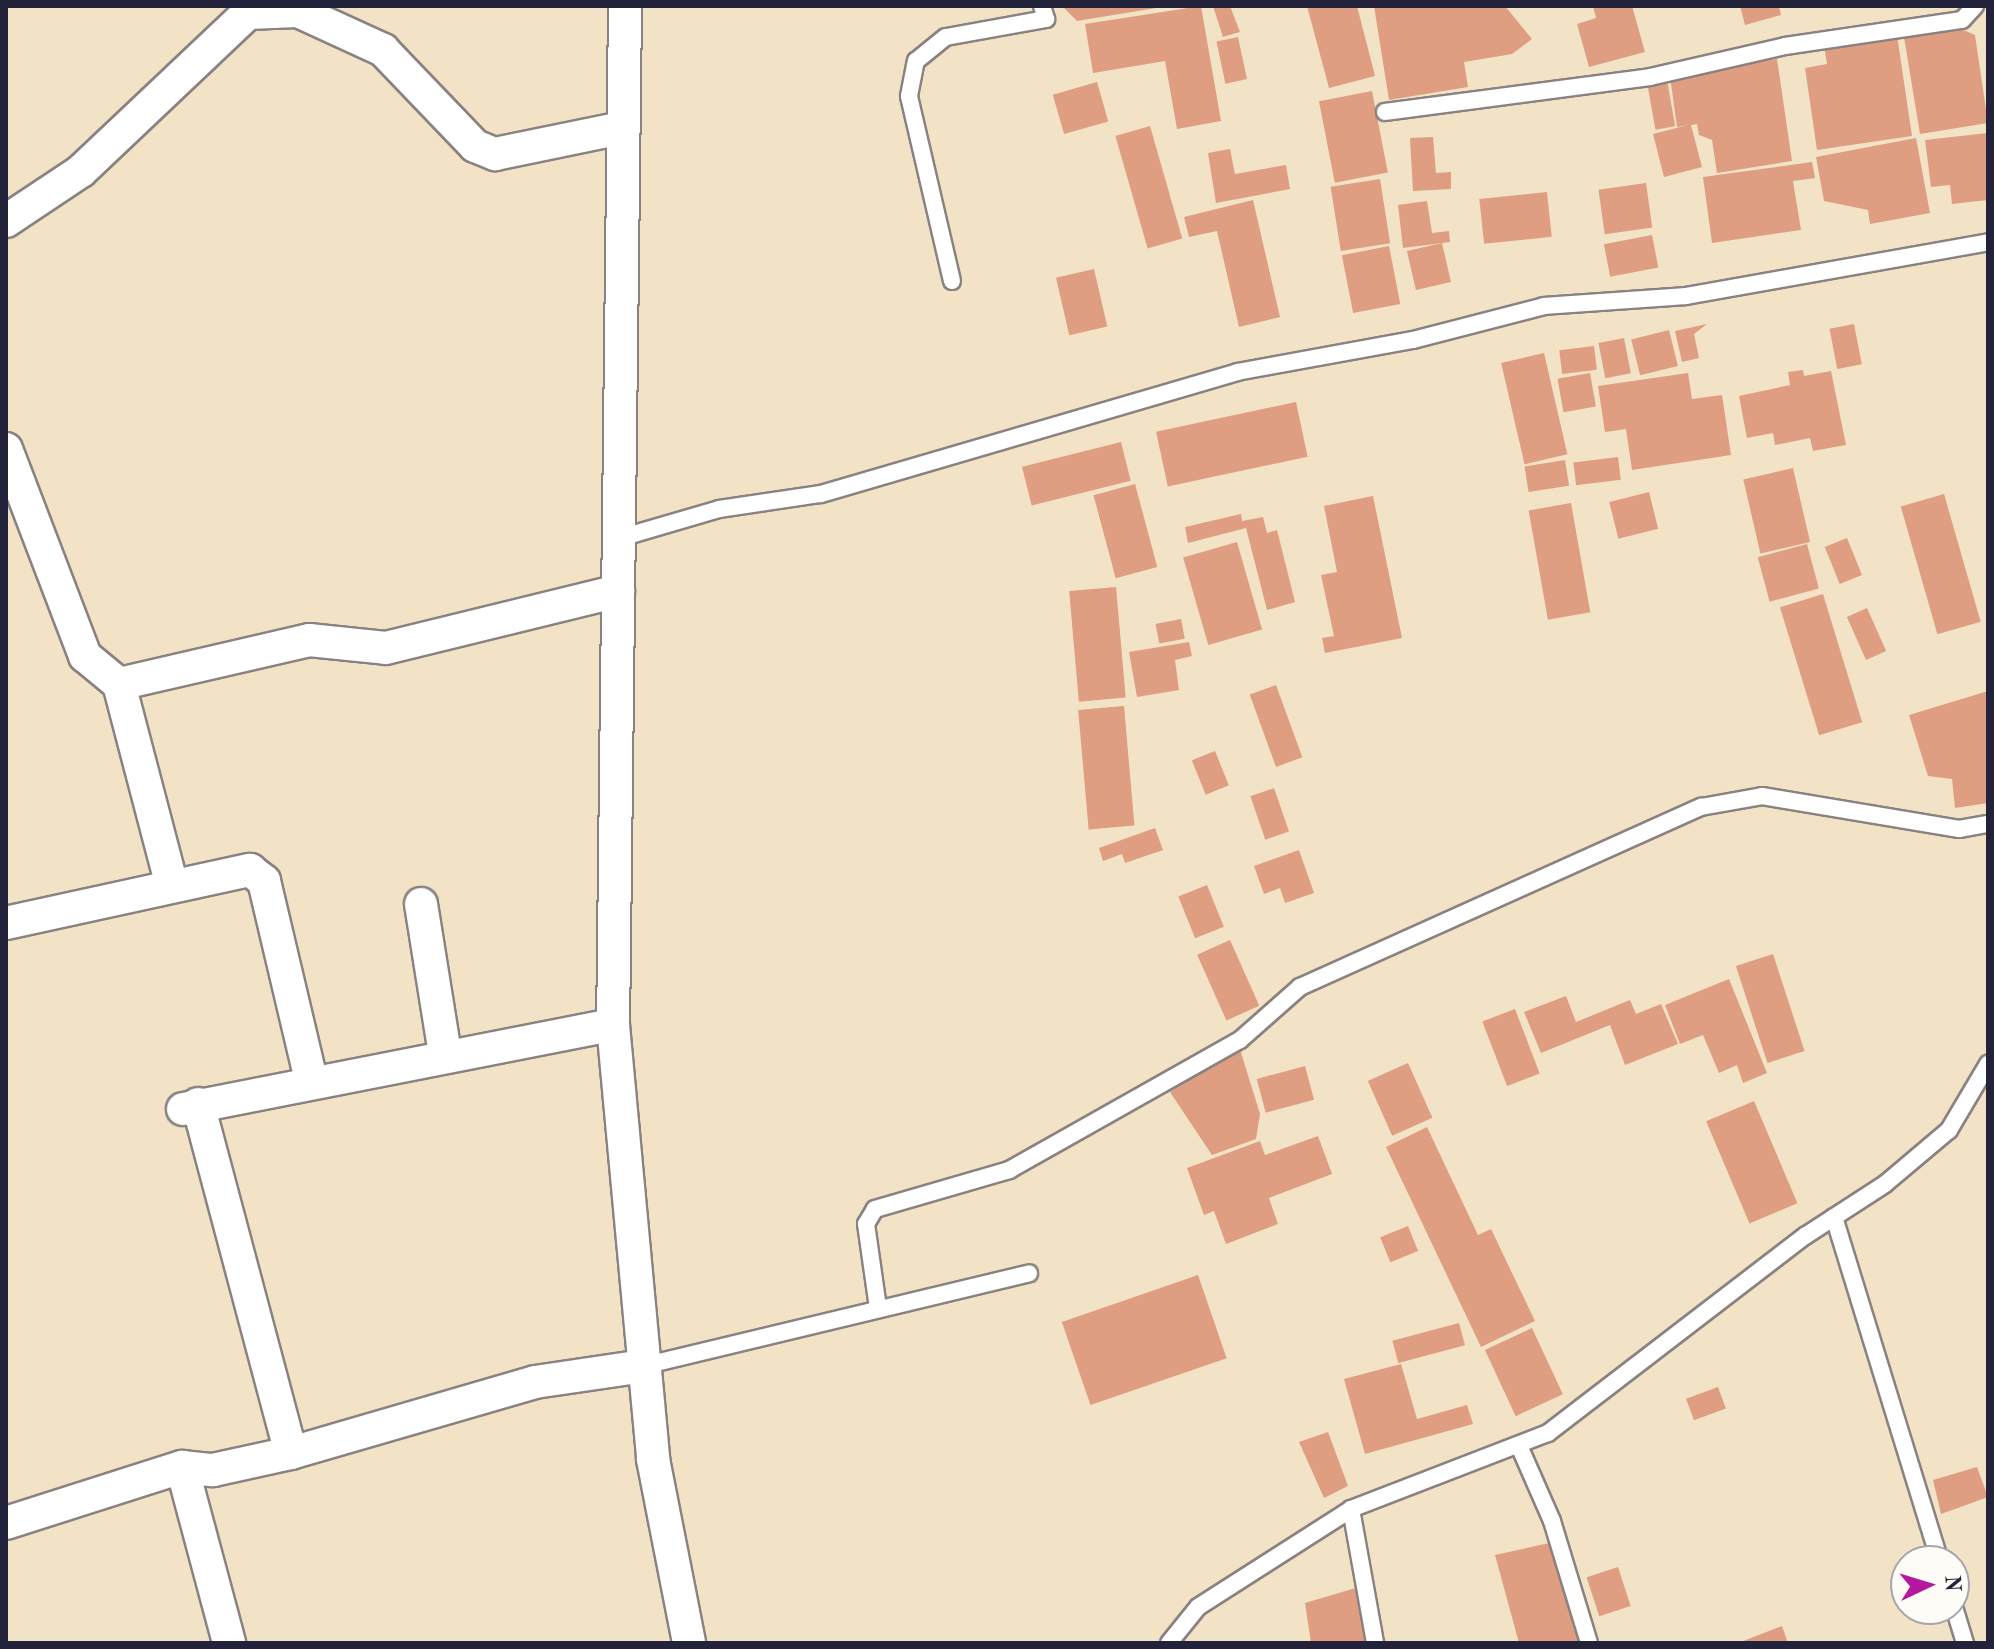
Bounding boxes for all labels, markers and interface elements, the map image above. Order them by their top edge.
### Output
north arrow [1890,1545,1970,1625]
text: N [1940,1574,1964,1593]

